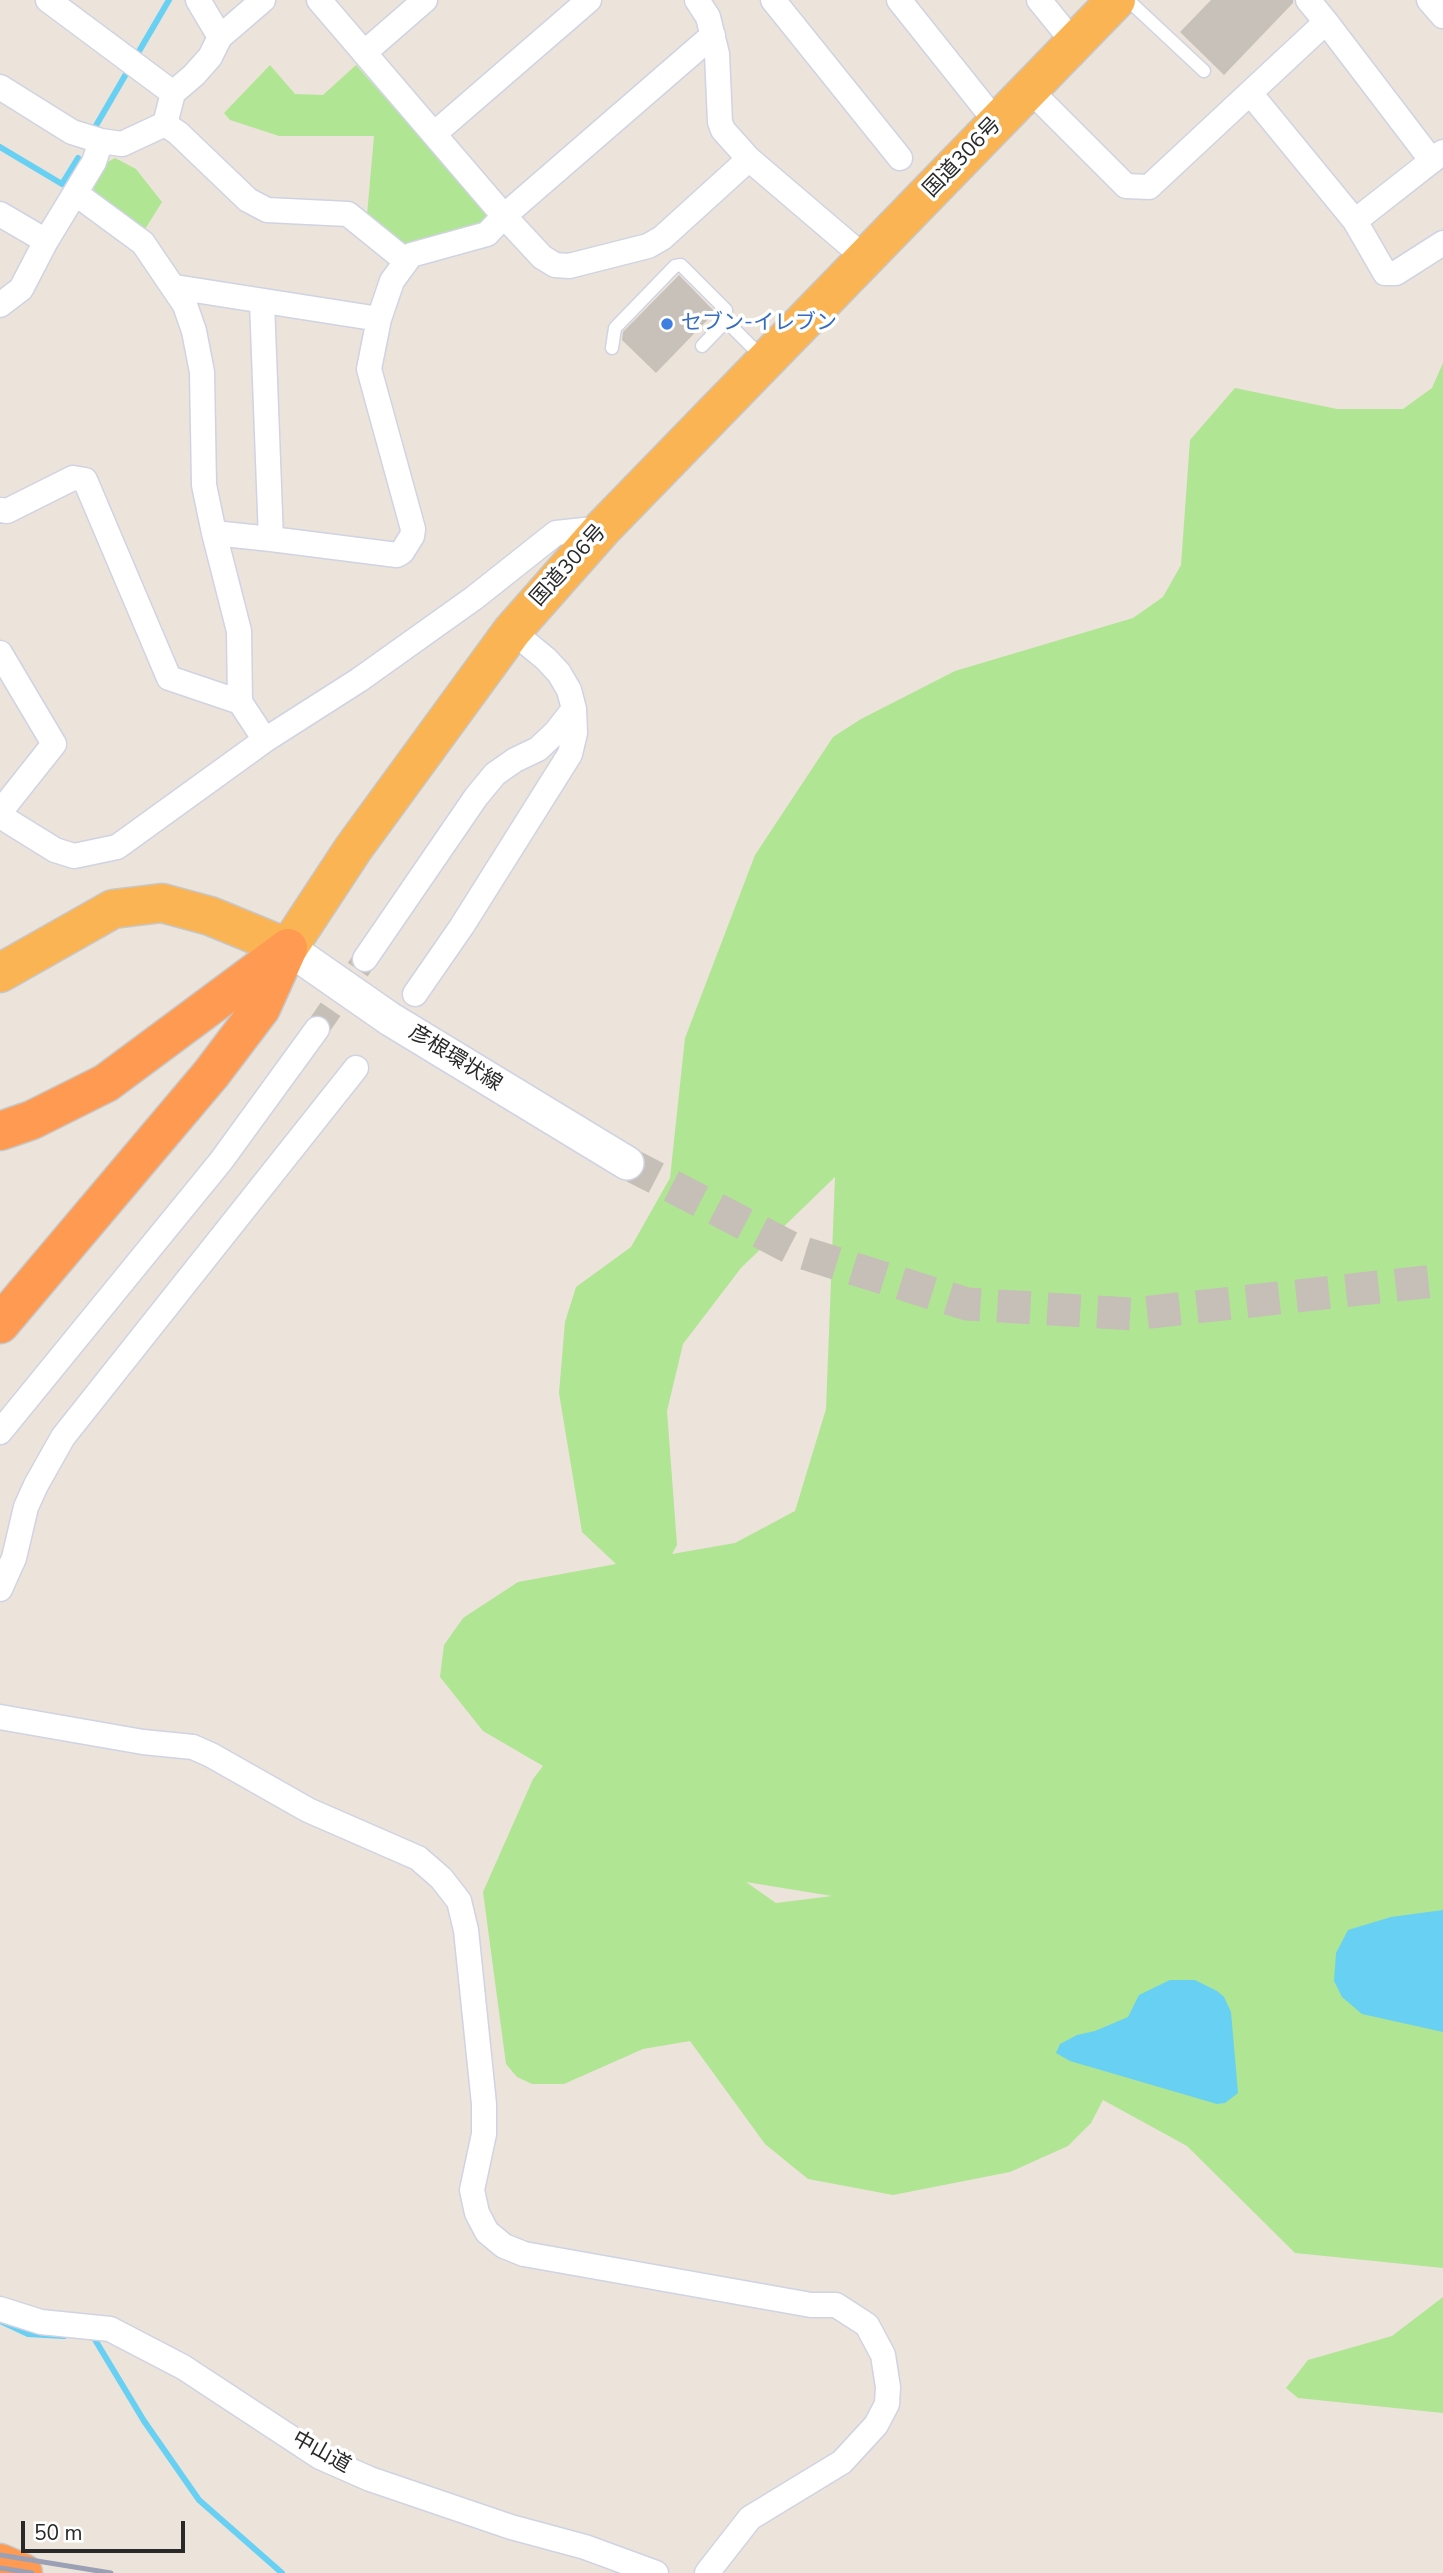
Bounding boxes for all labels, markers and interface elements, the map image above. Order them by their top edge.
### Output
street label: 国道306号 [919,113,1007,203]
place label: セブン-イレブン [681,311,837,337]
marker: セブン-イレブン [659,316,675,332]
street label: 国道306号 [526,520,612,612]
street label: 彦根環状線 [404,1020,506,1098]
street label: 中山道 [287,2427,355,2479]
scale bar [24,2506,189,2550]
text: 50 m [34,2519,83,2547]

